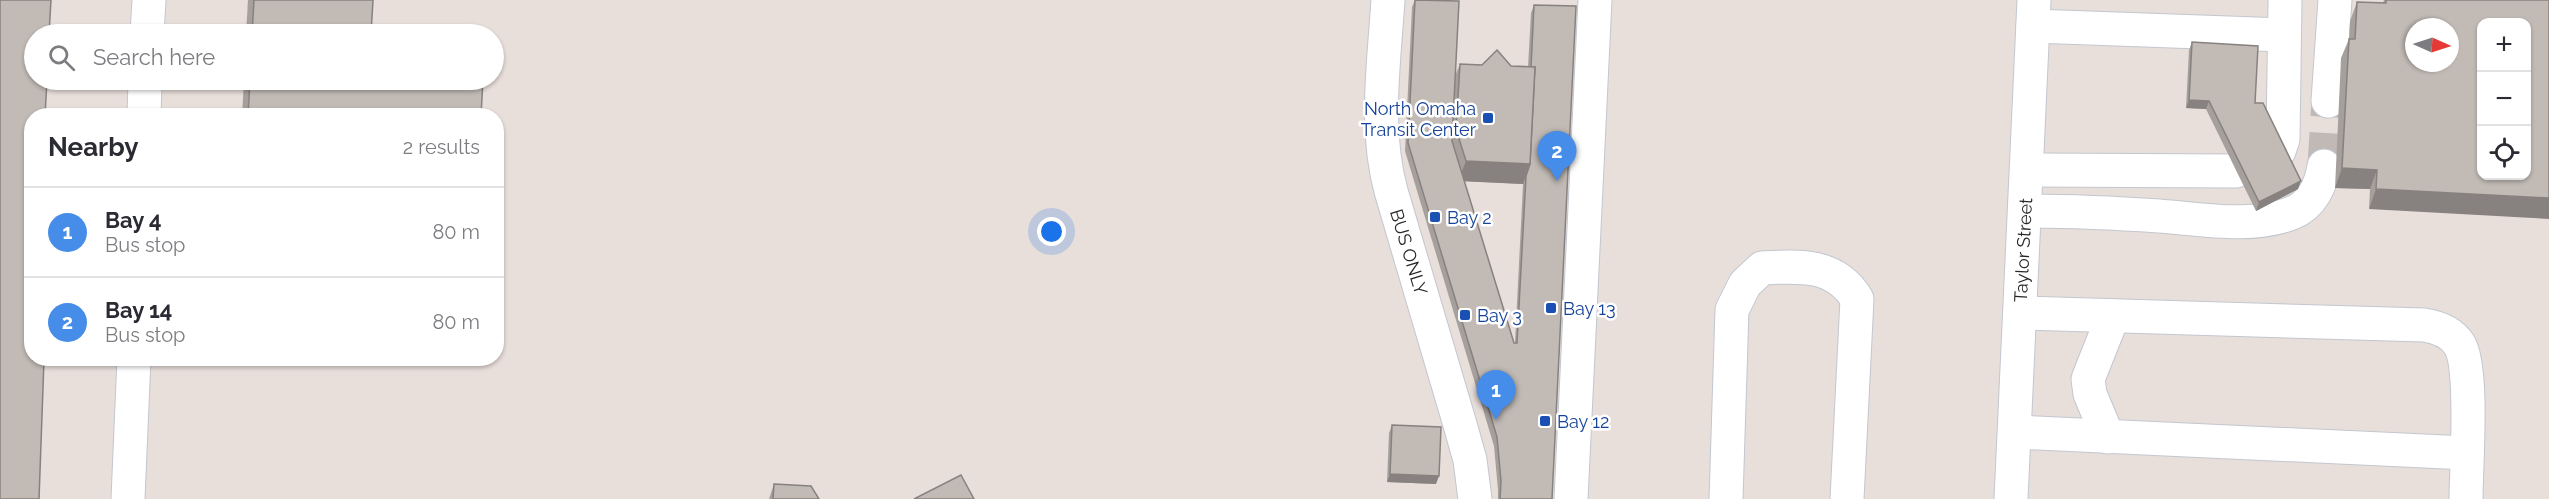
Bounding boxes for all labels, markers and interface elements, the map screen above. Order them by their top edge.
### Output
north arrow [2405,18,2459,72]
map controls [2477,18,2531,180]
button: + [2477,18,2531,72]
search box [24,24,504,90]
icon: search [45,41,78,74]
text: Search here [93,44,215,70]
button: − [2477,72,2531,126]
place label: North Omaha Transit Center [1361,98,1477,140]
marker: North Omaha Transit Center [1481,111,1495,125]
button: locate [2477,126,2531,180]
text: Nearby [48,132,138,162]
pin: 2 [1538,132,1576,181]
text: 2 results [403,135,480,159]
street label: Taylor Street [2010,197,2036,303]
text: Bay 4 [105,207,162,233]
street label: BUS ONLY [1386,207,1432,298]
place label: Bay 2 [1447,207,1492,228]
marker: Bay 2 [1428,210,1442,224]
your location [1037,217,1066,246]
text: 1 [63,220,72,244]
text: 80 m [432,220,480,244]
text: Bus stop [105,233,185,257]
text: Bay 14 [105,297,172,323]
place label: Bay 13 [1563,298,1616,319]
marker: Bay 13 [1544,301,1558,315]
place label: Bay 3 [1477,305,1522,326]
marker: Bay 3 [1458,308,1472,322]
text: 2 [62,310,73,334]
text: 80 m [432,310,480,334]
text: Bus stop [105,323,185,347]
pin: 1 [1476,370,1516,420]
place label: Bay 12 [1557,411,1609,432]
marker: Bay 12 [1538,414,1552,428]

